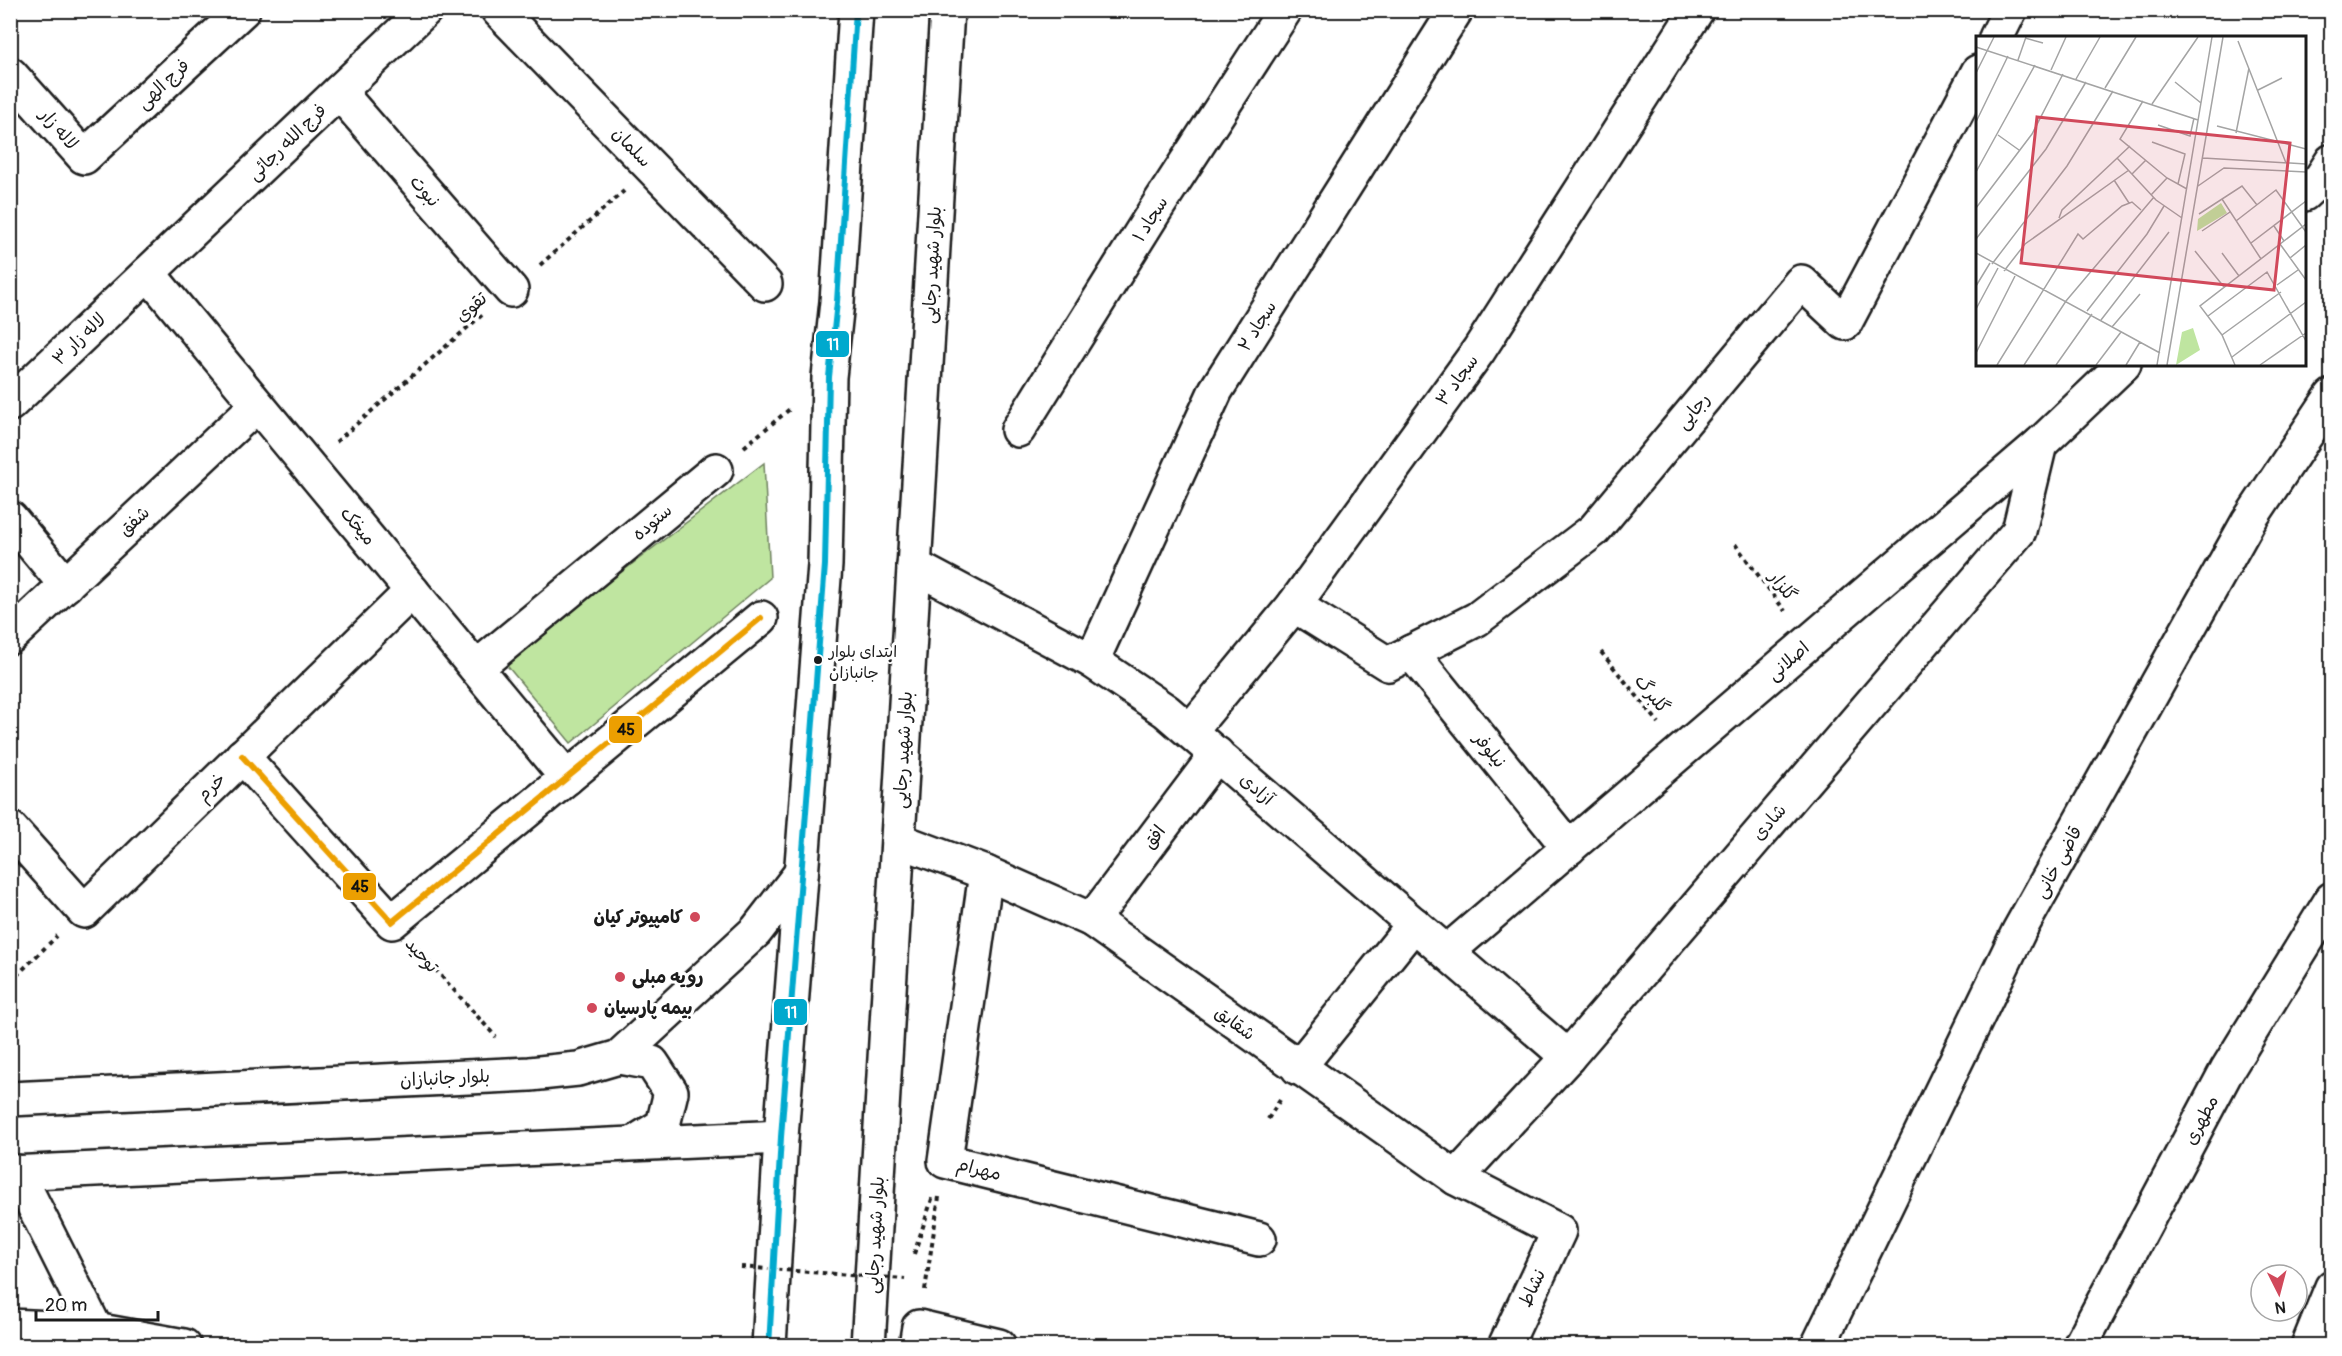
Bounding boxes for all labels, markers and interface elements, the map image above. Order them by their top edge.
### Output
inset map [1976,36,2306,366]
street label: فرج الهی [132,54,195,115]
street label: فرج الله رجائی [243,99,332,186]
street label: لاله زار [33,102,83,155]
street label: سلمان [607,122,656,172]
street label: نبوت [405,171,445,212]
street label: سجاد ۱ [1127,192,1173,246]
street label: بلوار شهید رجایی [918,206,947,324]
street label: تقوی [451,287,493,327]
street label: سجاد ۲ [1233,297,1282,356]
street label: لاله زار ۳ [48,308,111,371]
line badge: 11 [815,330,850,358]
text: 11 [827,335,839,355]
street label: سجاد ۳ [1431,350,1484,411]
street label: رجایی [1671,388,1715,434]
street label: ستوده [628,499,677,546]
street label: شفق [114,501,155,541]
street label: میخک [335,502,380,550]
street label: گلزار [1763,565,1802,606]
street label: اصلانی [1762,637,1814,686]
place label: ابتدای بلوار جانبازان [827,642,897,683]
marker: ابتدای بلوار جانبازان [812,654,824,666]
street label: گلبرگ [1629,670,1674,719]
street label: بلوار شهید رجایی [889,691,918,809]
line badge: 45 [608,715,643,744]
text: 45 [617,720,635,740]
street label: نیلوفر [1467,726,1511,773]
street label: خرم [192,768,232,808]
street label: آزادی [1235,768,1280,812]
street label: شادی [1747,799,1792,845]
street label: افق [1138,821,1171,854]
street label: قاضی خانی [2029,822,2088,902]
line badge: 45 [342,872,377,901]
text: 45 [351,877,369,897]
place label: کامپیوتر کیان [594,906,683,929]
marker: کامپیوتر کیان [688,910,702,924]
street label: توحید [400,933,444,978]
place label: رویه مبلی [632,966,704,989]
marker: رویه مبلی [613,970,627,984]
place label: بیمه پارسیان [604,997,692,1020]
line badge: 11 [773,998,808,1026]
marker: بیمه پارسیان [585,1001,599,1015]
street label: شقایق [1210,1001,1259,1046]
text: 11 [785,1003,797,1023]
street label: بلوار جانبازان [399,1065,491,1092]
street label: مطهری [2179,1092,2224,1149]
street label: مهرام [954,1153,1004,1188]
street label: بلوار شهید رجایی [861,1176,890,1294]
north arrow [2249,1263,2309,1323]
street label: نشاط [1514,1266,1551,1311]
scale bar [36,1284,158,1322]
text: 20 m [45,1294,87,1317]
text: N [2274,1296,2287,1317]

